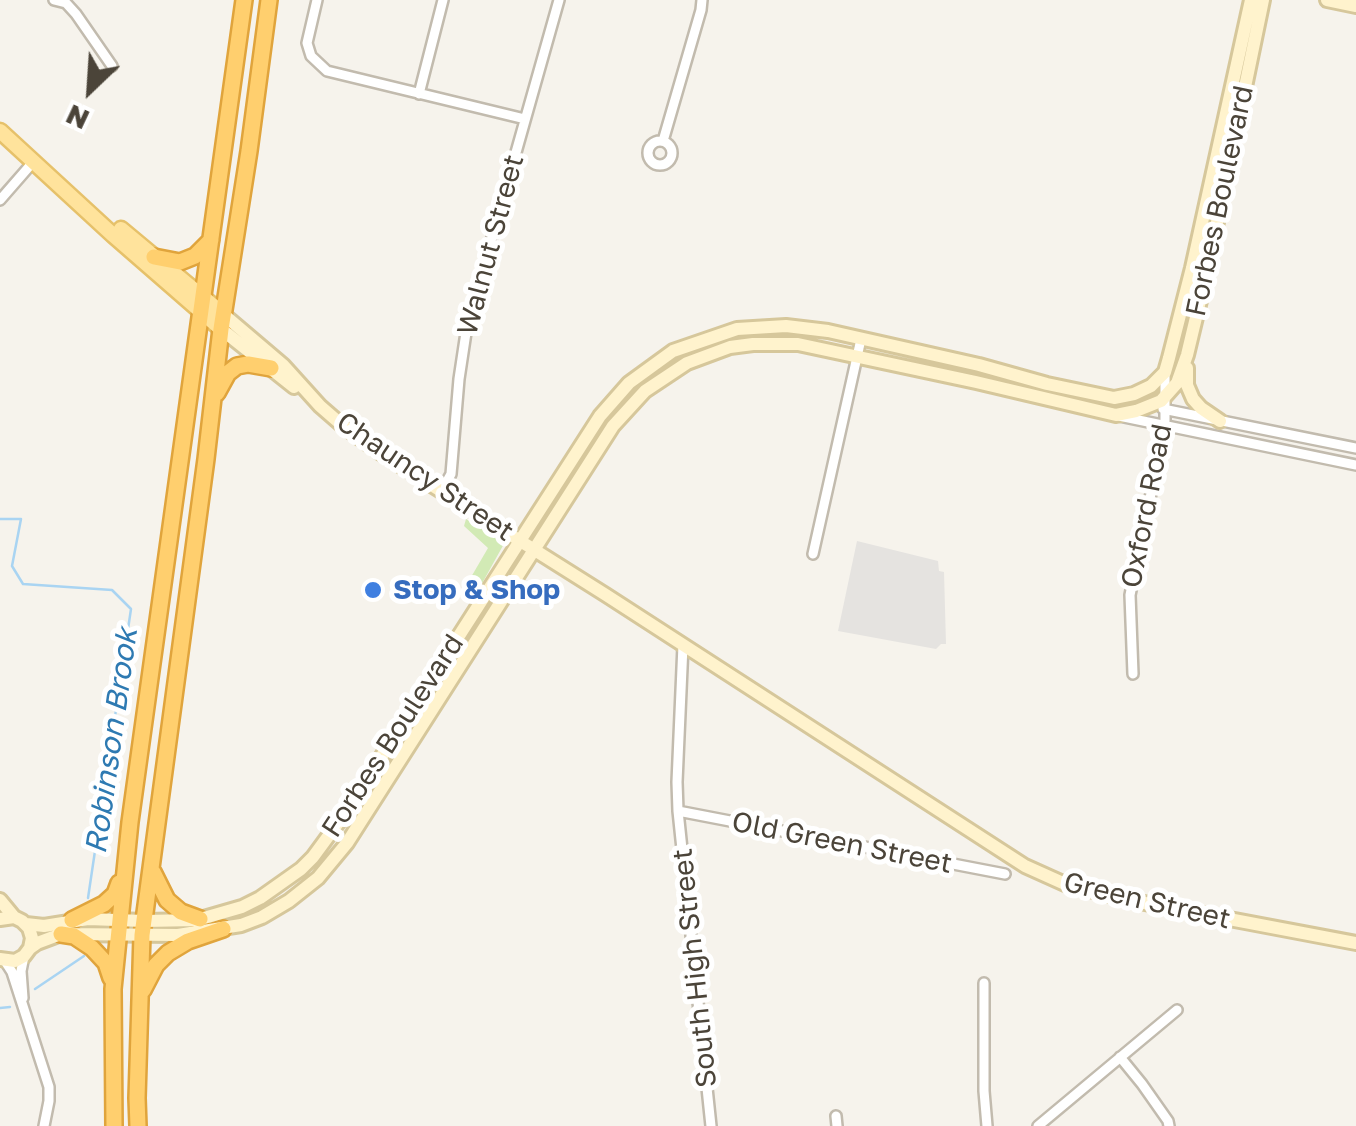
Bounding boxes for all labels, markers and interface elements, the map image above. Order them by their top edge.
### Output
north arrow [40,40,140,140]
street label: Forbes Boulevard [1179,83,1261,319]
text: N [60,98,94,137]
street label: Walnut Street [451,151,531,339]
street label: Chauncy Street [330,405,520,549]
street label: Oxford Road [1115,421,1179,591]
place label: Stop & Shop [393,573,560,607]
marker: Stop & Shop [362,579,384,601]
water label: Robinson Brook [78,626,146,856]
street label: Forbes Boulevard [315,628,471,844]
street label: Old Green Street [729,805,955,881]
street label: South High Street [666,847,724,1089]
street label: Green Street [1060,866,1234,936]

